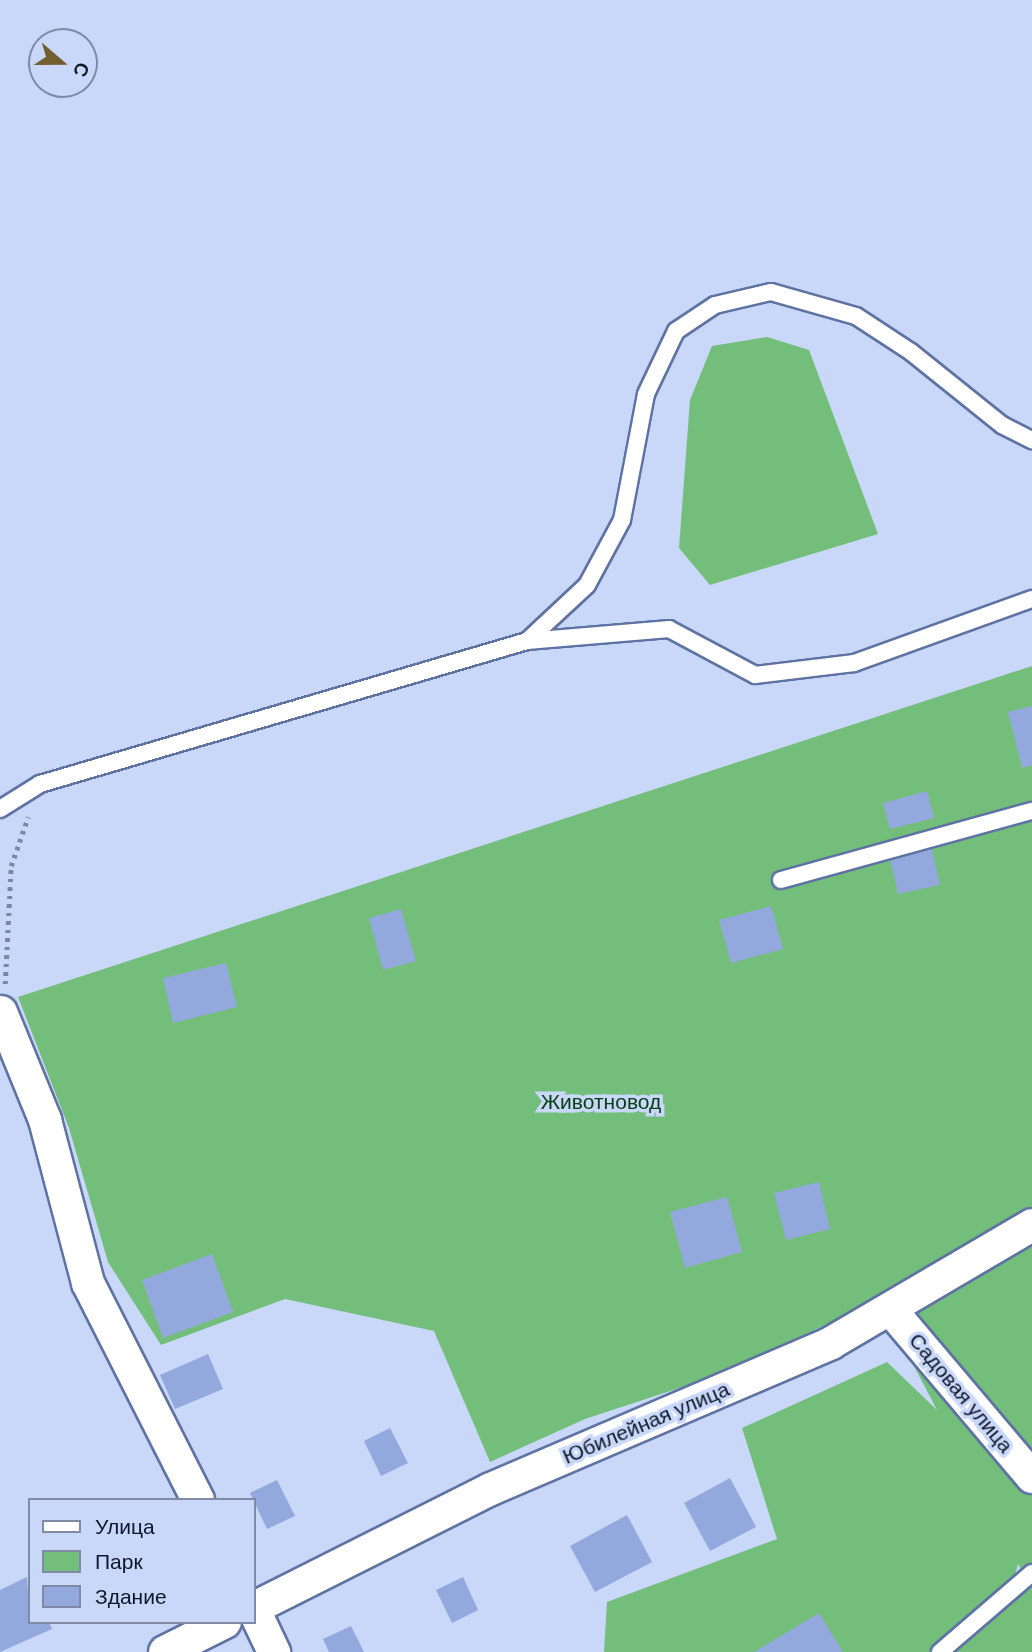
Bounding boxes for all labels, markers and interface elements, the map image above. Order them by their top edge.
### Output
north arrow [28,28,98,98]
text: С [67,59,95,80]
park label: Животновод [541,1089,661,1115]
street label: Садовая улица [904,1328,1018,1458]
street label: Юбилейная улица [559,1377,733,1469]
legend [28,1498,256,1624]
text: Улица [95,1513,155,1541]
text: Парк [95,1548,143,1576]
text: Здание [95,1583,167,1611]

